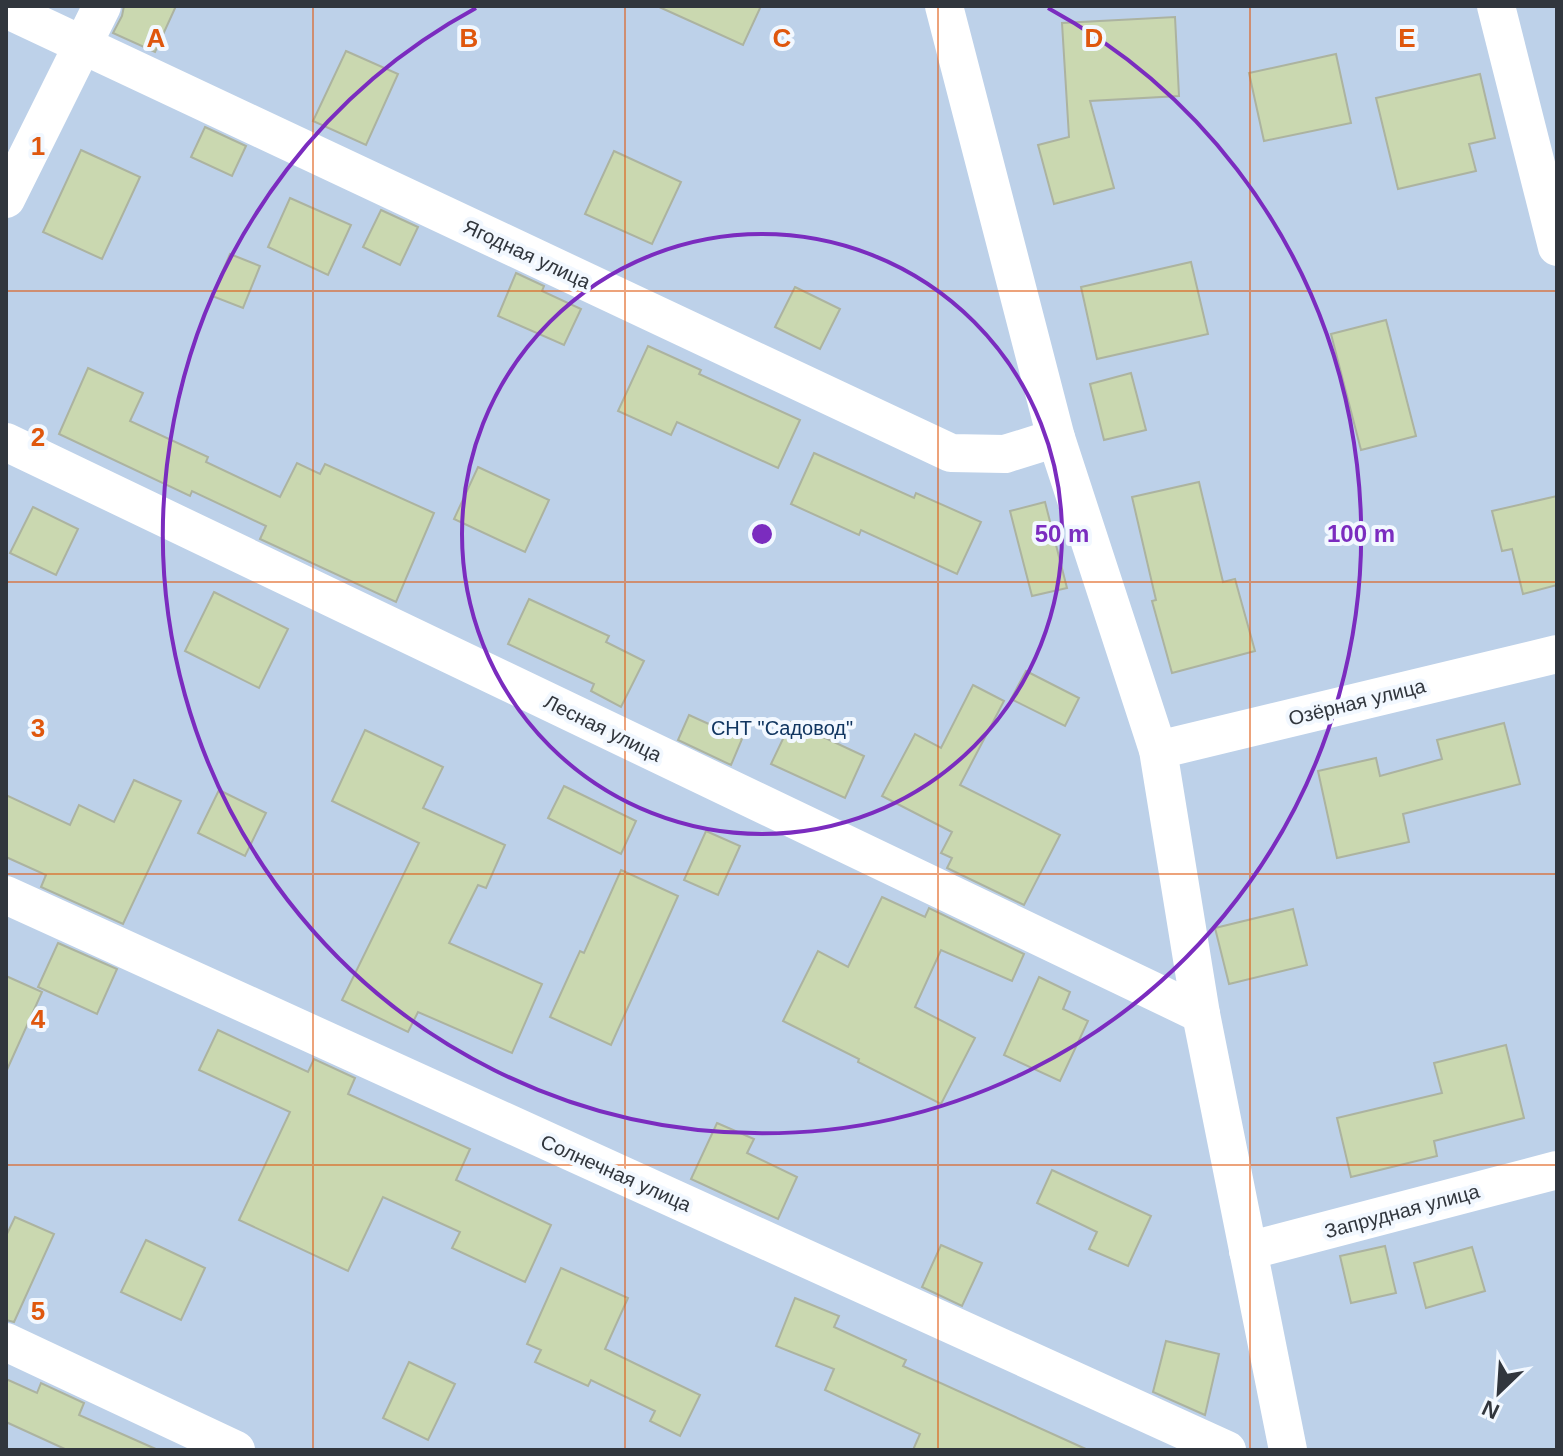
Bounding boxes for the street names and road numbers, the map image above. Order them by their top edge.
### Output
street label: Ягодная улица [460,215,595,293]
street label: Озёрная улица [1286,674,1429,730]
street label: Лесная улица [541,690,666,766]
street label: Солнечная улица [537,1130,695,1216]
street label: Запрудная улица [1322,1180,1483,1242]

